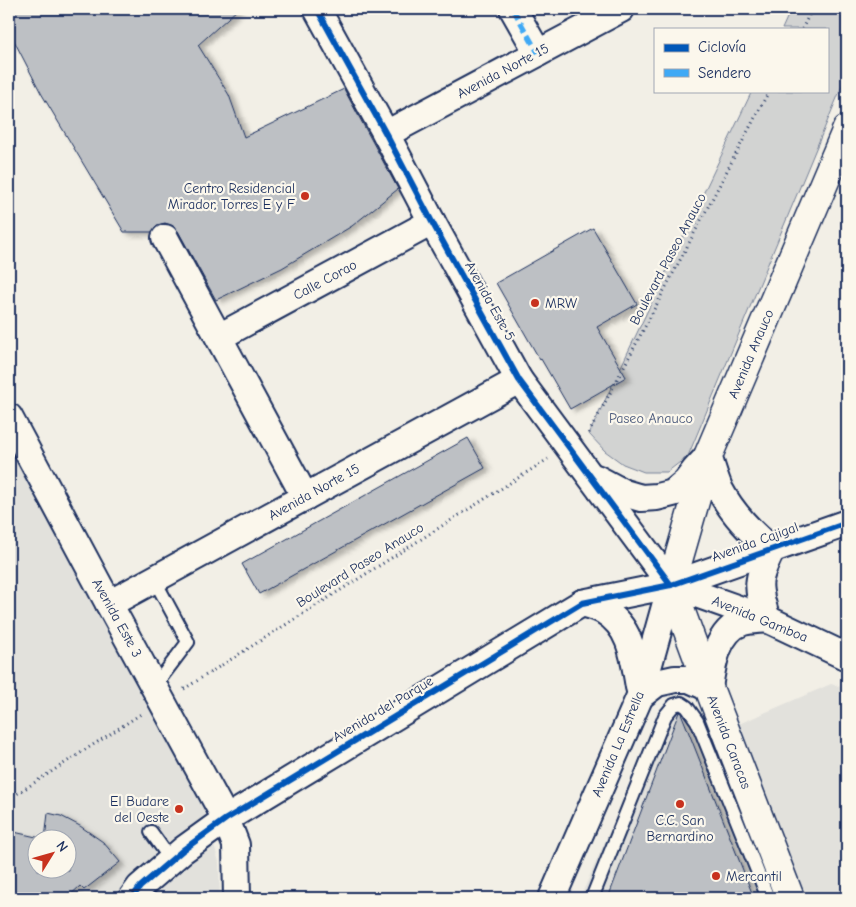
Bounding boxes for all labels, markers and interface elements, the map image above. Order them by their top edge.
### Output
legend [654,28,828,92]
text: Ciclovía [698,38,746,56]
street label: Avenida Norte 15 [454,40,552,102]
text: Sendero [698,64,751,82]
place label: Centro Residencial Mirador, Torres E y F [168,180,295,213]
marker: Centro Residencial Mirador, Torres E y F [299,190,311,202]
street label: Boulevard Paseo Anauco [626,190,710,328]
street label: Calle Corao [290,256,360,304]
street label: Avenida Este 5 [461,258,519,344]
place label: MRW [545,295,578,312]
marker: MRW [529,297,541,309]
street label: Avenida Anauco [725,307,777,401]
park label: Paseo Anauco [609,410,693,427]
street label: Avenida Norte 15 [265,460,363,524]
street label: Avenida Cajigal [709,518,801,566]
street label: Boulevard Paseo Anauco [293,519,427,611]
street label: Avenida Este 3 [88,576,146,660]
street label: Avenida Gamboa [710,592,810,646]
street label: Avenida del Parque [330,672,436,746]
street label: Avenida La Estrella [588,688,648,800]
street label: Avenida Caracas [703,693,755,791]
place label: El Budare del Oeste [110,793,169,826]
marker: C.C. San Bernardino [674,798,686,810]
marker: El Budare del Oeste [173,803,185,815]
place label: C.C. San Bernardino [646,812,714,845]
north arrow [28,830,78,880]
text: N [52,838,72,855]
place label: Mercantil [726,868,782,885]
marker: Mercantil [710,870,722,882]

